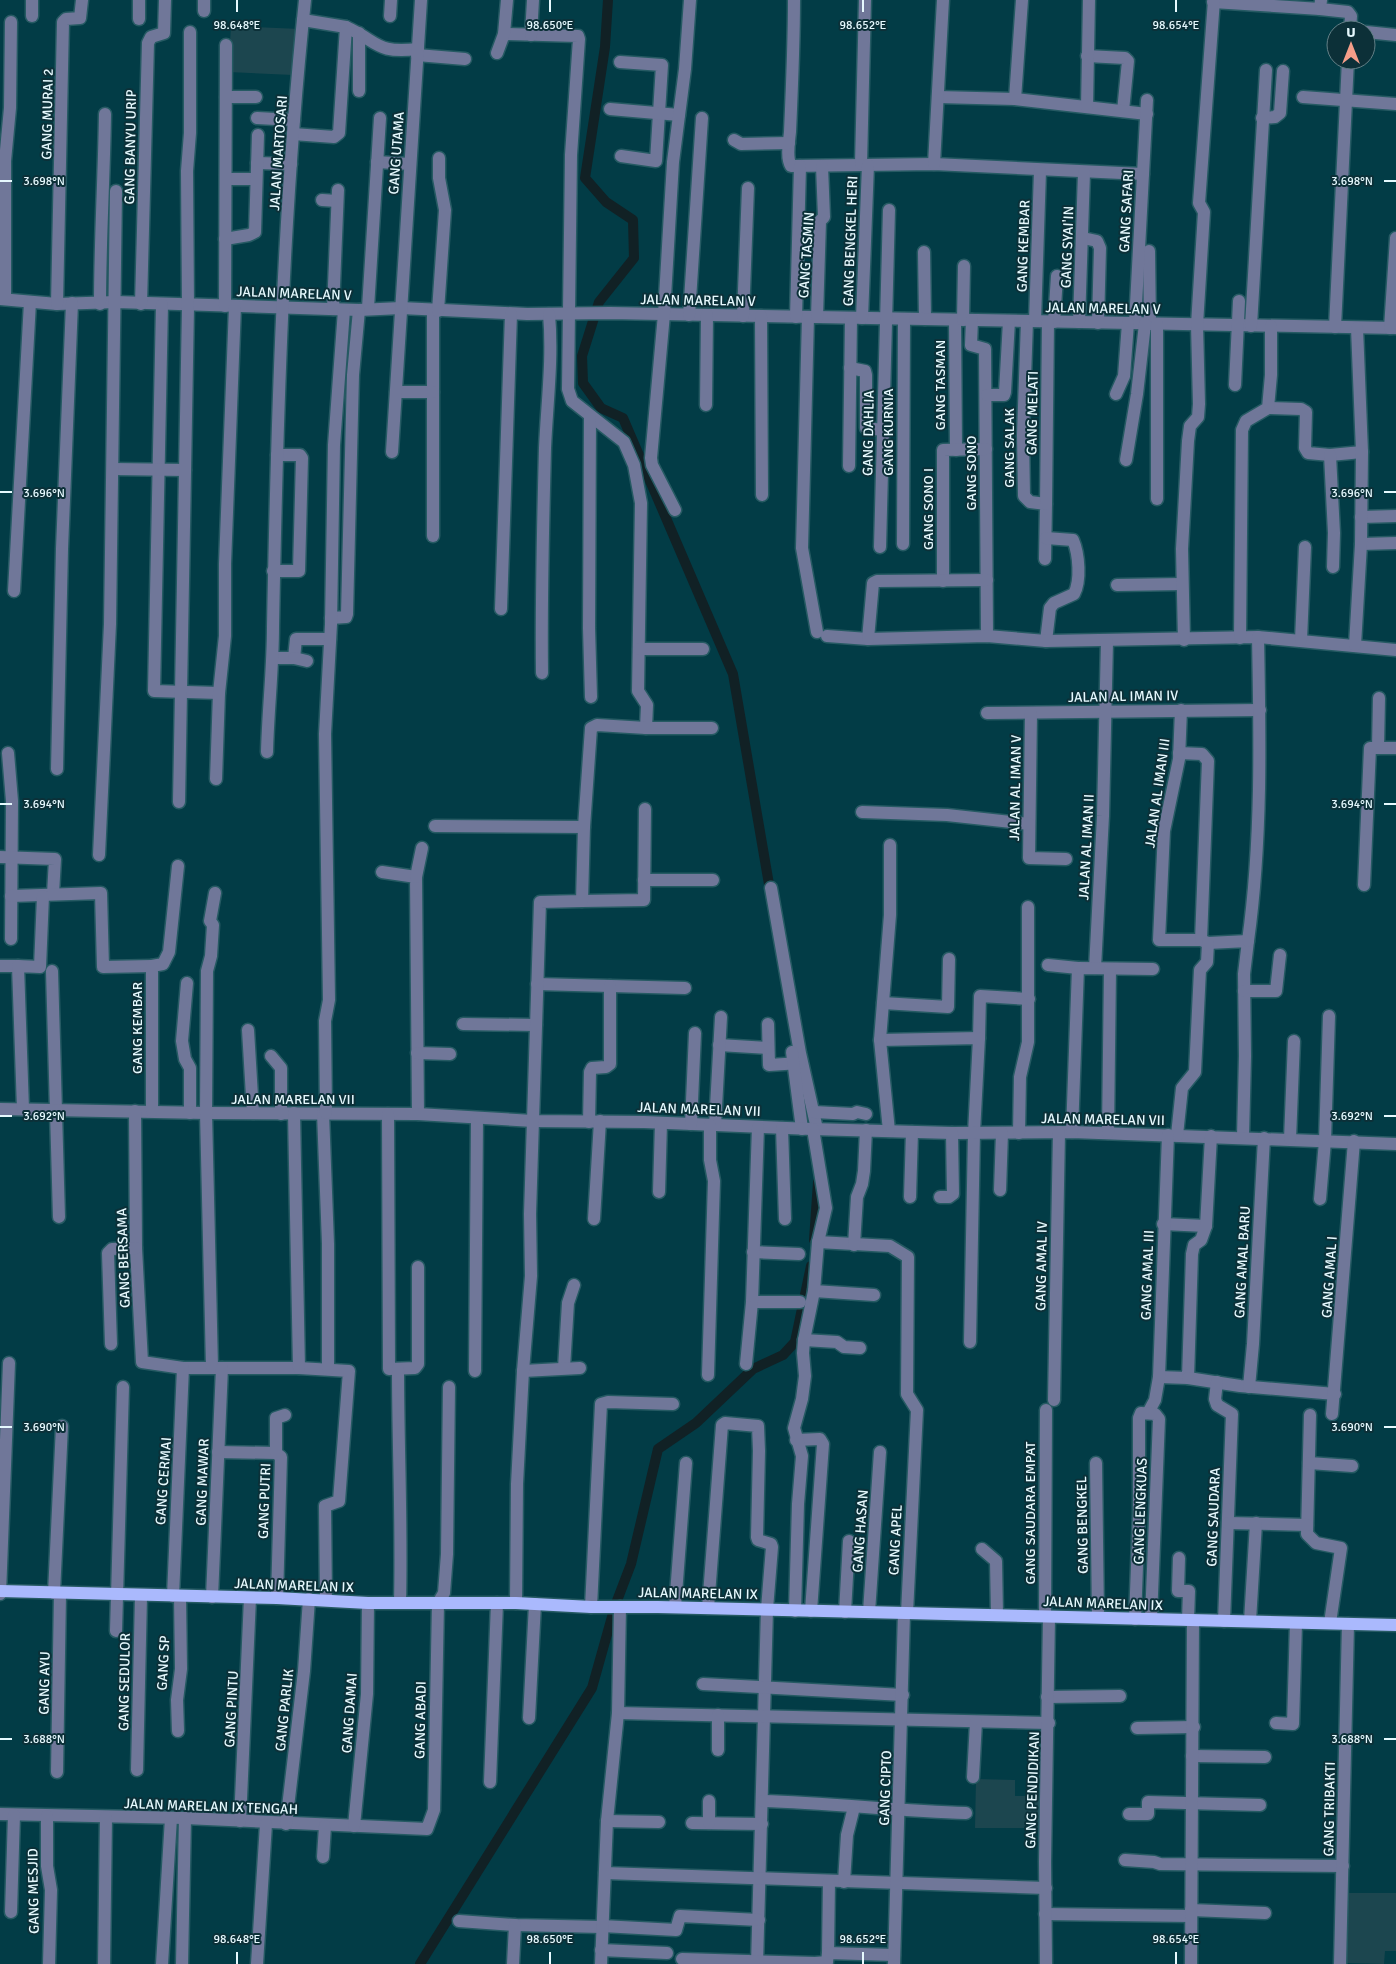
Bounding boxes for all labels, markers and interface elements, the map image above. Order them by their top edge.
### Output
text: 98.648°E [214,18,261,33]
text: 98.650°E [527,18,574,33]
text: 98.652°E [840,18,887,33]
text: 98.654°E [1153,18,1200,33]
north arrow [1326,20,1376,70]
text: U [1346,24,1356,41]
street label: GANG MURAI 2 [38,68,57,160]
street label: GANG BANYU URIP [121,89,140,205]
street label: JALAN MARTOSARI [266,95,291,211]
street label: GANG UTAMA [385,111,408,195]
street label: GANG SAFARI [1116,169,1137,253]
text: 3.698°N [23,174,65,189]
text: 3.698°N [1331,174,1373,189]
street label: GANG BENGKEL HERI [840,176,861,307]
street label: GANG KEMBAR [1013,200,1034,292]
street label: GANG SYAI'IN [1058,206,1077,288]
street label: GANG TASMIN [795,211,818,299]
street label: JALAN MARELAN V [236,283,352,304]
street label: JALAN MARELAN V [640,291,756,310]
street label: JALAN MARELAN V [1045,299,1161,318]
street label: GANG TASMAN [932,340,949,430]
street label: GANG MELATI [1023,371,1042,455]
street label: GANG KURNIA [880,388,897,476]
street label: GANG DAHLIA [859,389,878,476]
street label: GANG SALAK [1001,408,1018,488]
street label: GANG SONO [963,436,980,510]
street label: GANG SONO I [920,468,937,550]
text: 3.696°N [23,486,65,501]
text: 3.696°N [1331,486,1373,501]
street label: JALAN AL IMAN IV [1068,687,1178,706]
street label: JALAN AL IMAN V [1006,735,1025,841]
street label: JALAN AL IMAN III [1141,737,1174,849]
street label: JALAN AL IMAN II [1075,793,1098,901]
text: 3.694°N [23,797,65,812]
text: 3.694°N [1331,797,1373,812]
street label: GANG KEMBAR [129,982,146,1074]
street label: JALAN MARELAN VII [231,1091,355,1108]
street label: JALAN MARELAN VII [637,1099,761,1120]
text: 3.692°N [23,1109,65,1124]
text: 3.692°N [1331,1109,1373,1124]
street label: JALAN MARELAN VII [1041,1110,1165,1129]
street label: GANG AMAL BARU [1231,1205,1254,1319]
street label: GANG BERSAMA [113,1207,134,1308]
street label: GANG AMAL IV [1032,1221,1051,1311]
street label: GANG AMAL III [1137,1230,1158,1320]
street label: GANG AMAL I [1318,1236,1341,1319]
text: 3.690°N [23,1420,65,1435]
text: 3.690°N [1331,1420,1373,1435]
street label: GANG CERMAI [152,1437,175,1525]
street label: GANG MAWAR [192,1438,213,1526]
street label: GANG SAUDARA EMPAT [1022,1441,1039,1585]
street label: GANG LENGKUAS [1130,1457,1151,1565]
street label: GANG PUTRI [255,1463,274,1539]
street label: GANG SAUDARA [1203,1467,1224,1567]
street label: GANG BENGKEL [1073,1476,1092,1574]
street label: GANG HASAN [849,1489,872,1573]
street label: GANG APEL [885,1504,906,1576]
street label: JALAN MARELAN IX [234,1575,354,1596]
street label: JALAN MARELAN IX [638,1584,758,1603]
street label: JALAN MARELAN IX [1043,1593,1163,1614]
street label: GANG SEDULOR [115,1633,134,1731]
street label: GANG SP [154,1635,173,1691]
street label: GANG AYU [35,1651,54,1715]
street label: GANG PARLIK [272,1667,297,1752]
street label: GANG PINTU [221,1670,242,1748]
street label: GANG DAMAI [338,1672,361,1754]
street label: GANG ABADI [411,1681,430,1759]
street label: GANG PENDIDIKAN [1022,1731,1043,1849]
text: 3.688°N [23,1732,65,1747]
text: 3.688°N [1331,1732,1373,1747]
street label: GANG CIPTO [876,1750,895,1826]
street label: GANG TRIBAKTI [1320,1761,1339,1857]
street label: JALAN MARELAN IX TENGAH [124,1795,298,1818]
street label: GANG MESJID [24,1848,43,1934]
text: 98.648°E [214,1932,261,1947]
text: 98.650°E [527,1932,574,1947]
text: 98.652°E [840,1932,887,1947]
text: 98.654°E [1153,1932,1200,1947]

